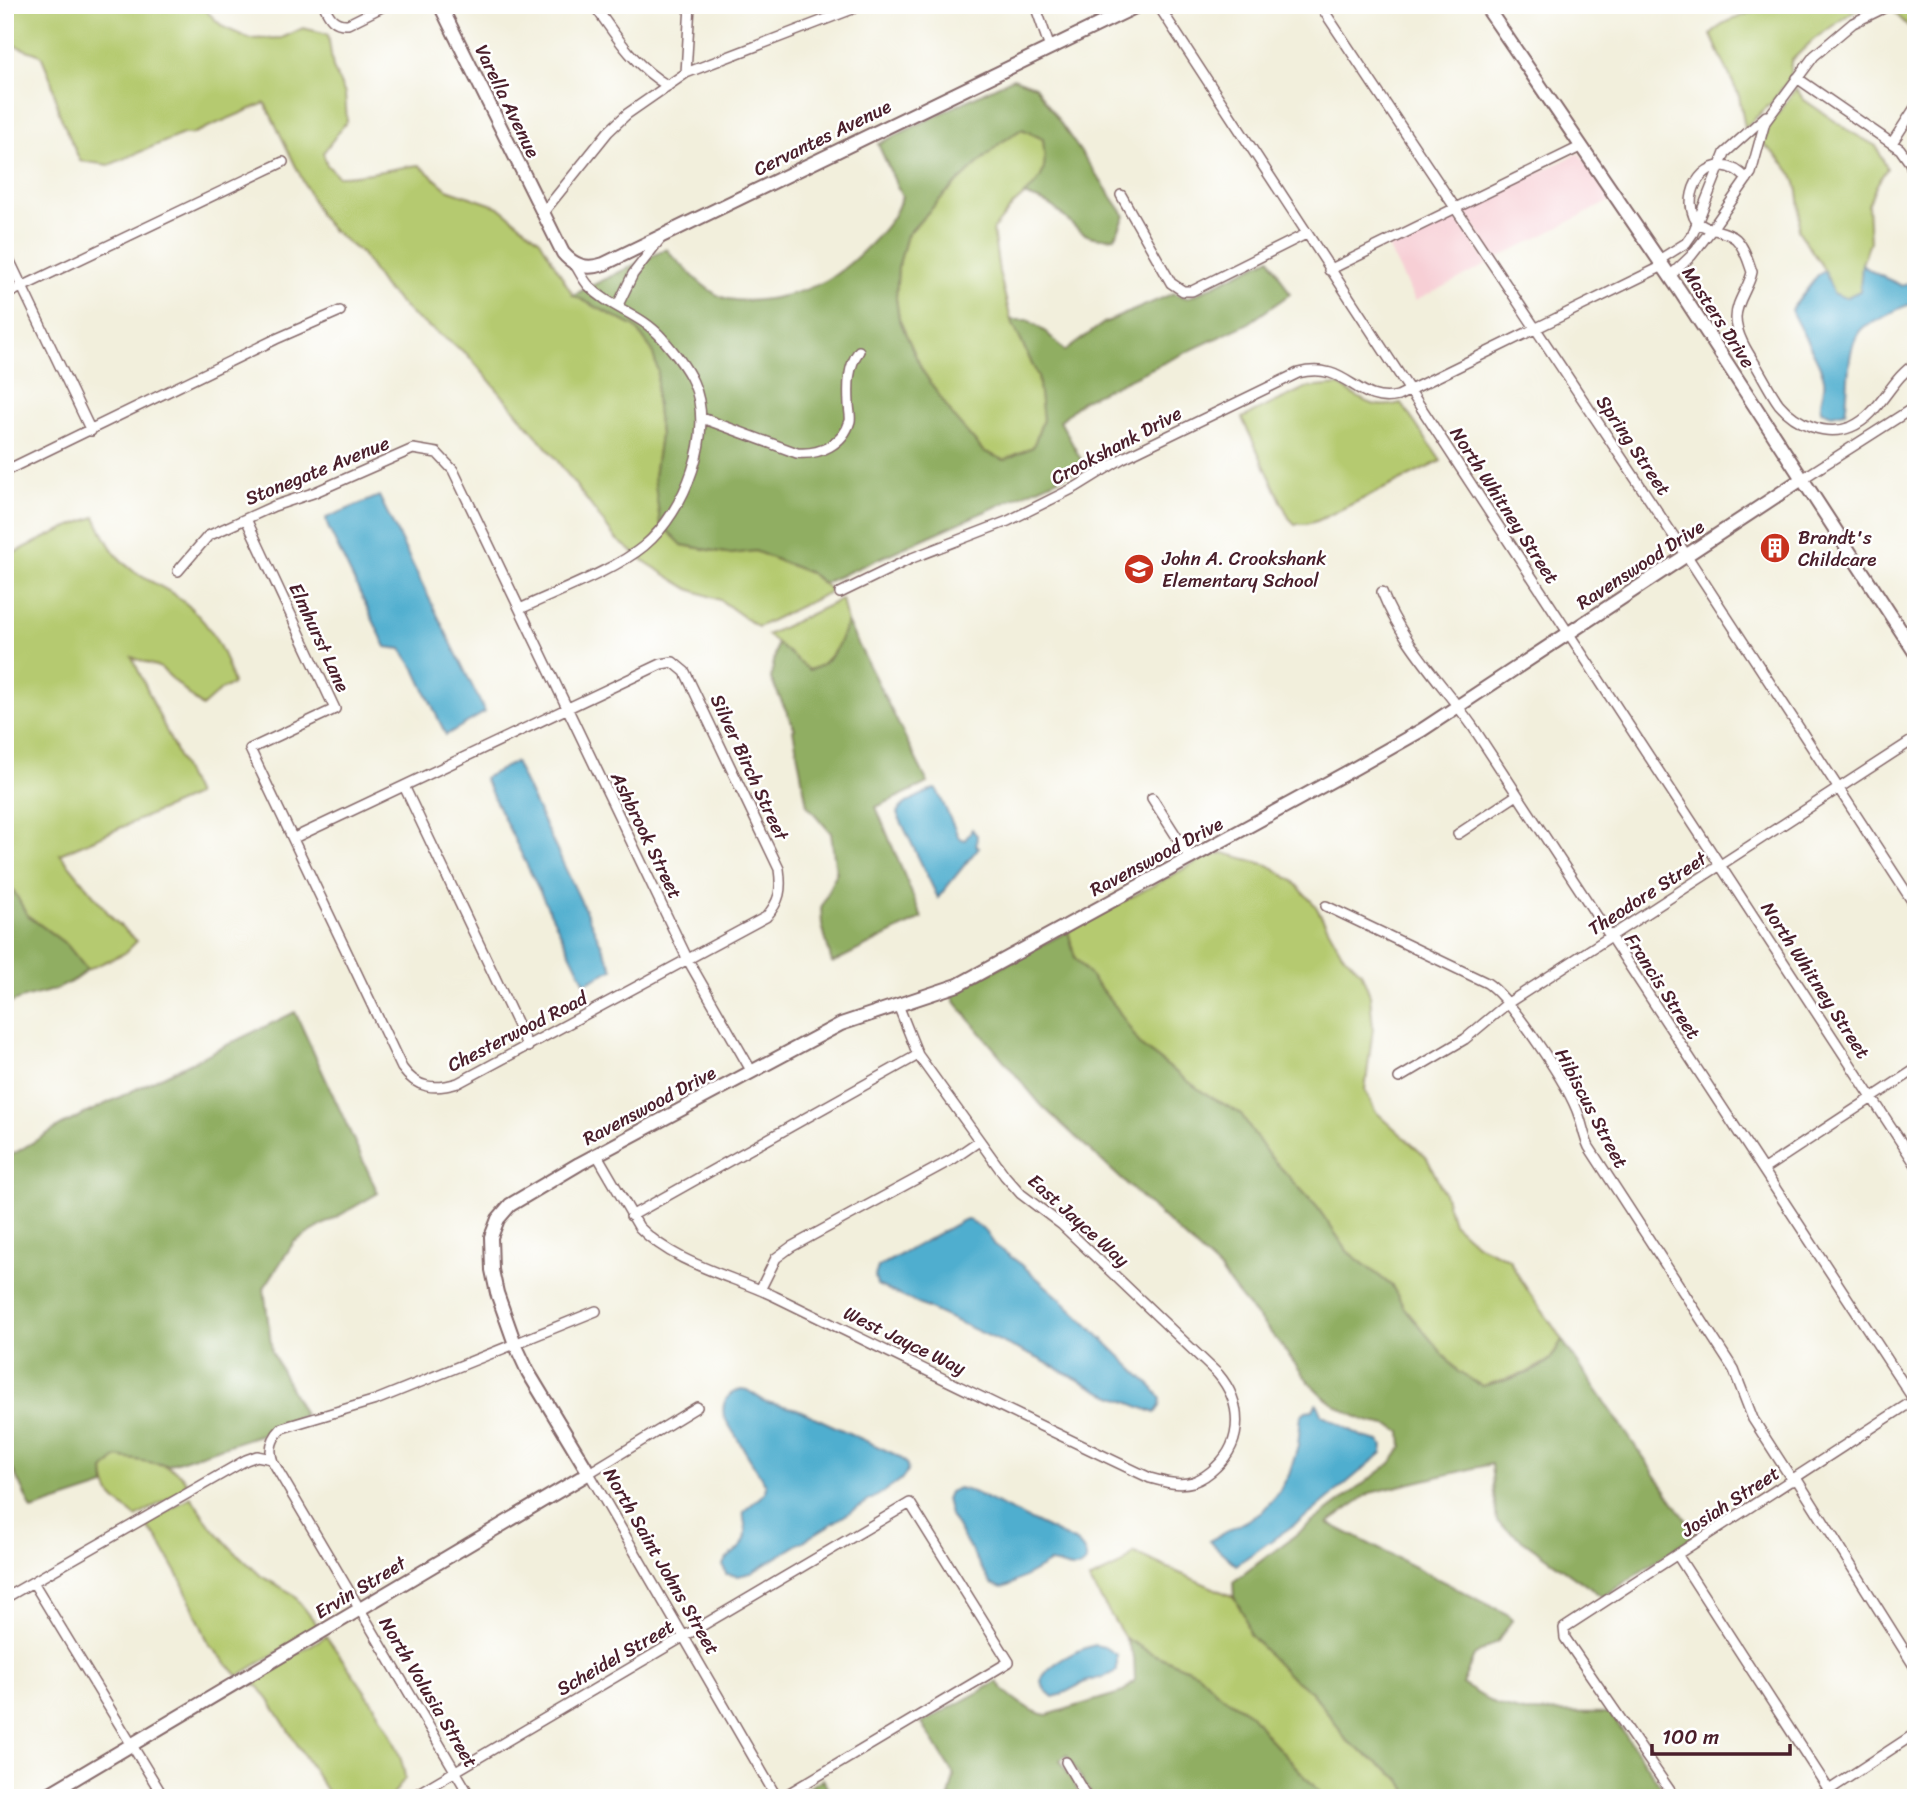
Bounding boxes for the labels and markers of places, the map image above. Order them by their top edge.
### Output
place label: Brandt's Childcare [1798,521,1876,576]
building icon: Brandt's Childcare [1758,531,1792,565]
place label: John A. Crookshank Elementary School [1161,542,1326,597]
school or university icon: John A. Crookshank Elementary School [1122,552,1156,586]

